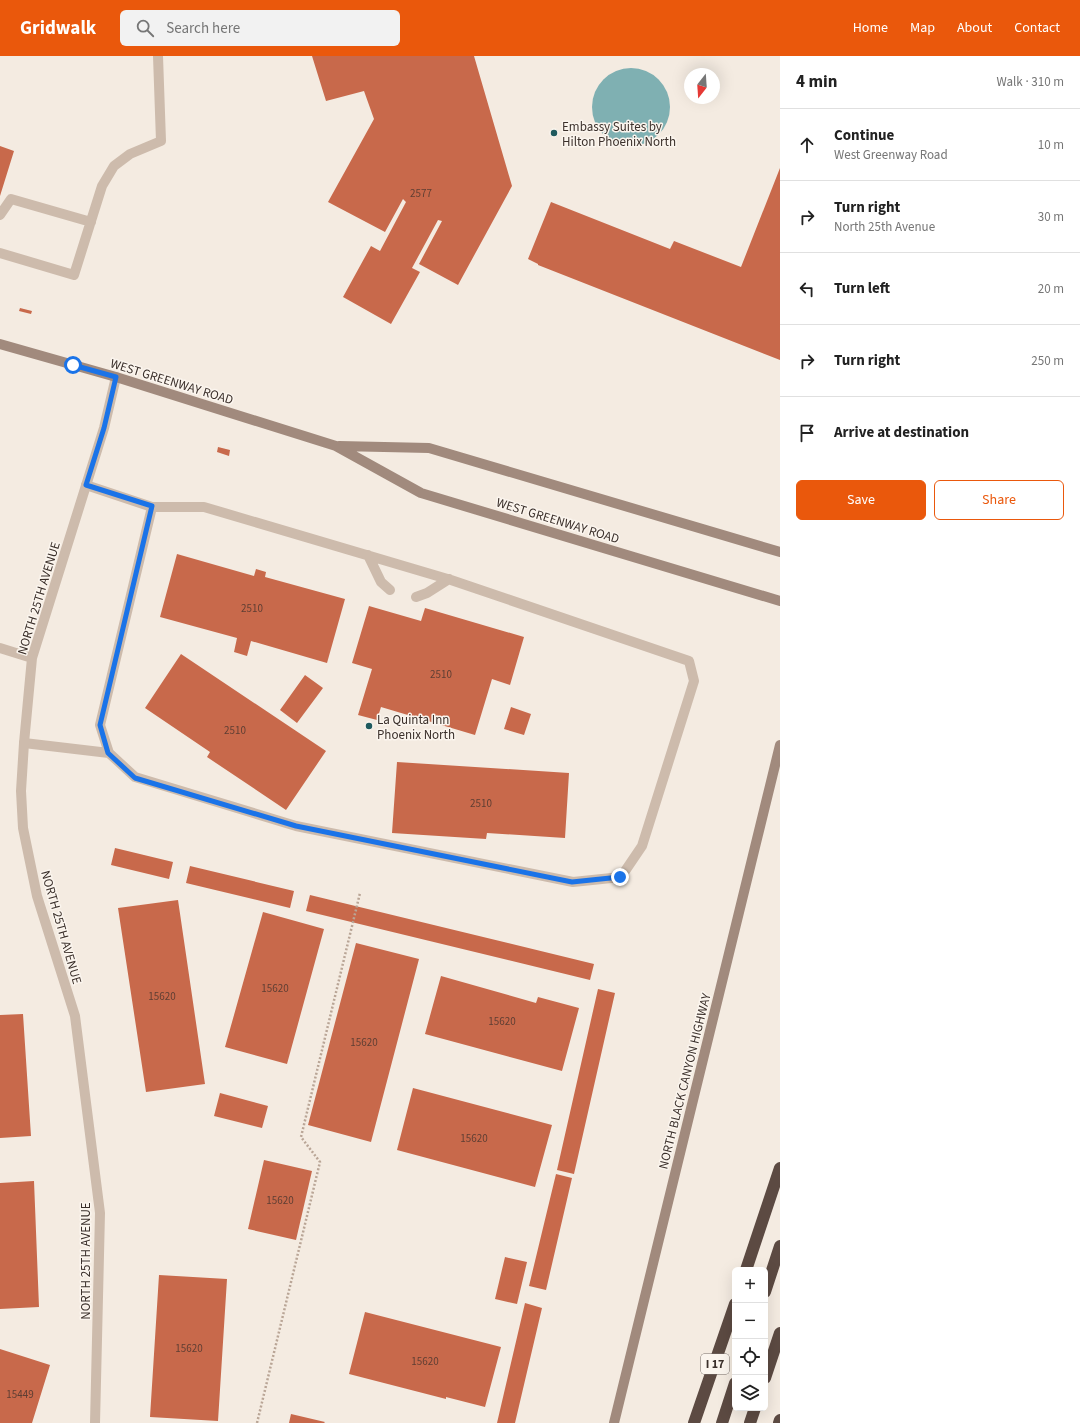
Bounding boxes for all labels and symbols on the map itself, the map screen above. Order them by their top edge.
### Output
north arrow [684,68,720,104]
place label: Embassy Suites by Hilton Phoenix North [562,118,676,151]
marker: Embassy Suites by Hilton Phoenix North [549,128,559,138]
house number: 2577 [410,186,432,201]
street label: WEST GREENWAY ROAD [108,355,235,409]
route start [64,356,82,374]
street label: WEST GREENWAY ROAD [494,494,621,548]
street label: NORTH 25TH AVENUE [13,539,65,657]
house number: 2510 [241,601,263,616]
house number: 2510 [430,667,452,682]
place label: La Quinta Inn Phoenix North [377,711,455,744]
marker: La Quinta Inn Phoenix North [364,721,374,731]
house number: 2510 [224,723,246,738]
house number: 2510 [470,796,492,811]
street label: NORTH 25TH AVENUE [36,868,86,986]
route end [611,868,629,886]
house number: 15620 [261,981,289,996]
house number: 15620 [148,989,176,1004]
street label: NORTH BLACK CANYON HIGHWAY [654,990,716,1171]
house number: 15620 [488,1014,516,1029]
house number: 15620 [350,1035,378,1050]
house number: 15620 [460,1131,488,1146]
house number: 15620 [266,1193,294,1208]
street label: NORTH 25TH AVENUE [77,1202,95,1320]
house number: 15620 [175,1341,203,1356]
house number: 15620 [411,1354,439,1369]
road number: I 17 [701,1354,729,1374]
house number: 15449 [6,1387,34,1402]

